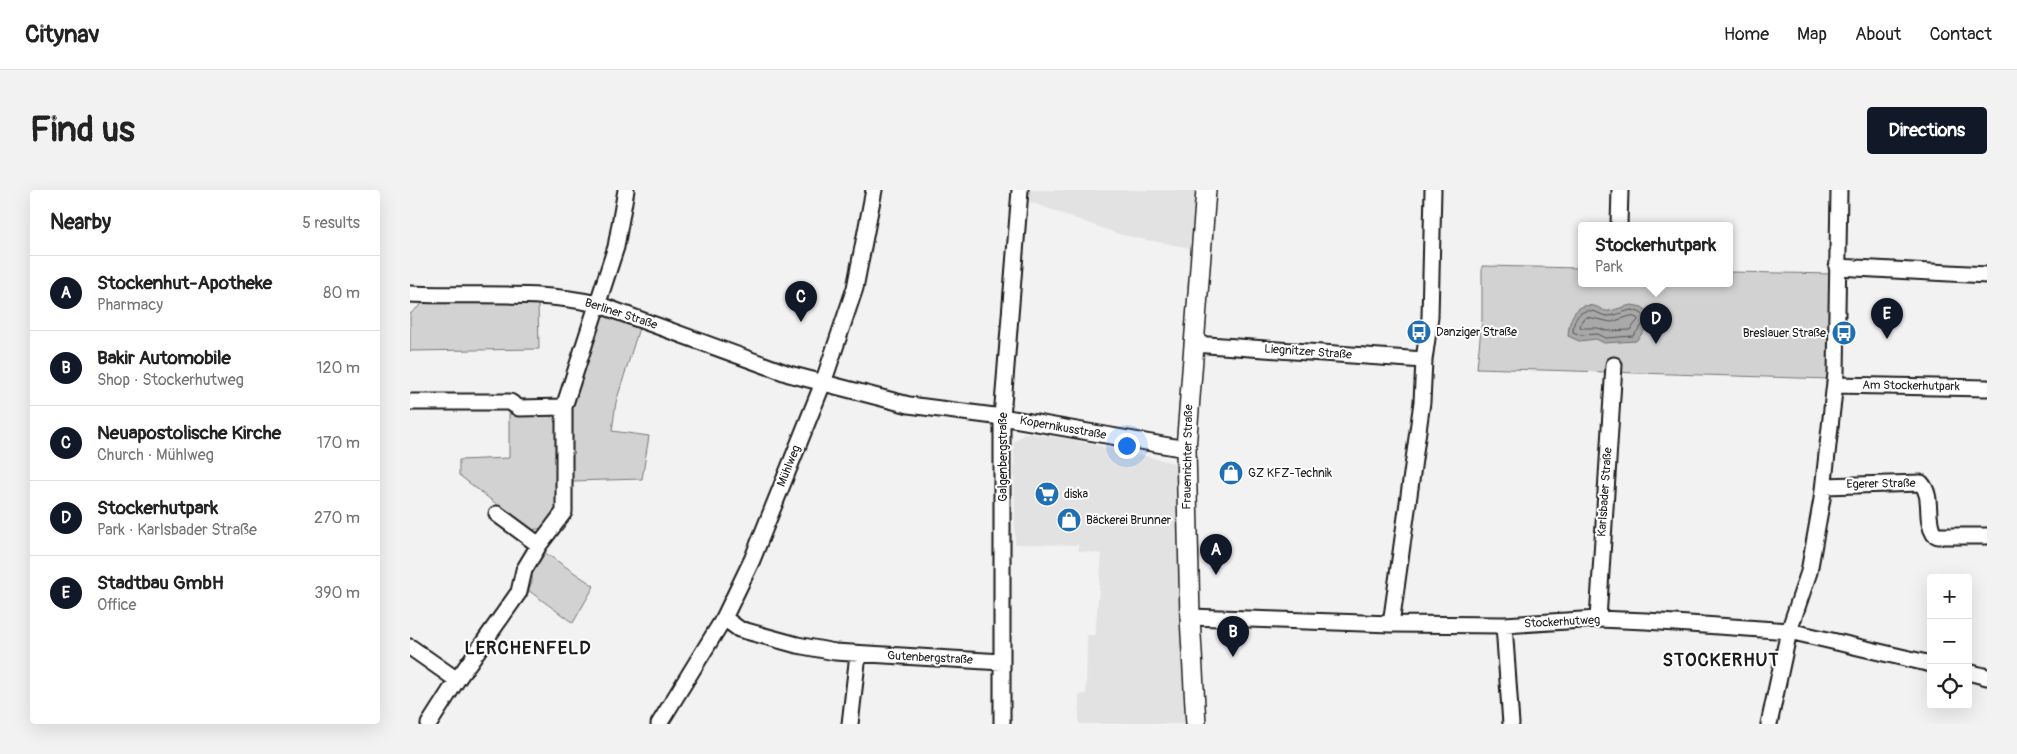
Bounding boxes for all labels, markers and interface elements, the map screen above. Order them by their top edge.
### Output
text: Citynav [25,20,100,49]
text: Home [1724,23,1769,46]
text: Map [1797,23,1827,46]
text: About [1855,23,1901,46]
text: Contact [1929,23,1992,46]
button: Directions [1867,107,1987,154]
text: Find us [30,108,135,152]
text: Nearby [50,209,111,236]
text: 5 results [302,213,360,233]
popup [1578,222,1733,287]
text: Stockerhutpark [1595,233,1716,257]
text: Park [1595,257,1623,277]
text: Stockenhut-Apotheke [97,271,272,295]
pin: C [785,281,817,322]
text: A [61,283,71,303]
text: 80 m [323,283,360,303]
text: Pharmacy [97,295,163,315]
street label: Berliner Straße [583,295,659,333]
pin: E [1871,298,1903,339]
pin: D [1640,303,1672,344]
bus stop icon: Danziger Straße [1406,319,1432,345]
bus stop icon: Breslauer Straße [1831,320,1857,346]
place label: Danziger Straße [1436,325,1517,340]
place label: Breslauer Straße [1743,326,1826,341]
street label: Liegnitzer Straße [1264,341,1352,363]
text: Bakir Automobile [97,346,231,370]
text: B [61,358,71,378]
text: 120 m [316,358,360,378]
text: Shop · Stockerhutweg [97,370,244,390]
street label: Am Stockerhutpark [1862,378,1960,394]
street label: Frauenrichter Straße [1180,404,1196,510]
street label: Galgenbergstraße [996,412,1011,502]
street label: Kopernikusstraße [1019,413,1107,443]
text: Neuapostolische Kirche [97,421,281,445]
text: C [61,433,71,453]
text: 170 m [317,433,360,453]
your location [1114,433,1140,459]
street label: Mühlweg [774,443,804,489]
text: Church · Mühlweg [97,445,214,465]
street label: Karlsbader Straße [1594,447,1616,537]
shop icon: GZ KFZ-Technik [1218,460,1244,486]
place label: GZ KFZ-Technik [1248,466,1332,481]
street label: Egerer Straße [1846,476,1916,492]
supermarket icon: diska [1034,481,1060,507]
place label: diska [1064,487,1088,502]
text: Stockerhutpark [97,496,218,520]
shop icon: Bäckerei Brunner [1056,507,1082,533]
text: D [61,508,71,528]
text: 270 m [314,508,360,528]
place label: Bäckerei Brunner [1086,513,1172,528]
text: Park · Karlsbader Straße [97,520,257,540]
pin: A [1200,534,1232,575]
text: Stadtbau GmbH [97,571,224,595]
map controls [1927,574,1972,709]
button: + [1927,574,1972,619]
text: E [62,583,70,603]
text: 390 m [314,583,360,603]
text: Office [97,595,137,615]
street label: Stockerhutweg [1524,613,1600,631]
pin: B [1217,616,1249,657]
button: − [1927,619,1972,664]
district label: LERCHENFELD [465,637,591,660]
street label: Gutenbergstraße [887,648,973,668]
district label: STOCKERHUT [1663,649,1779,672]
button: locate [1927,664,1972,709]

